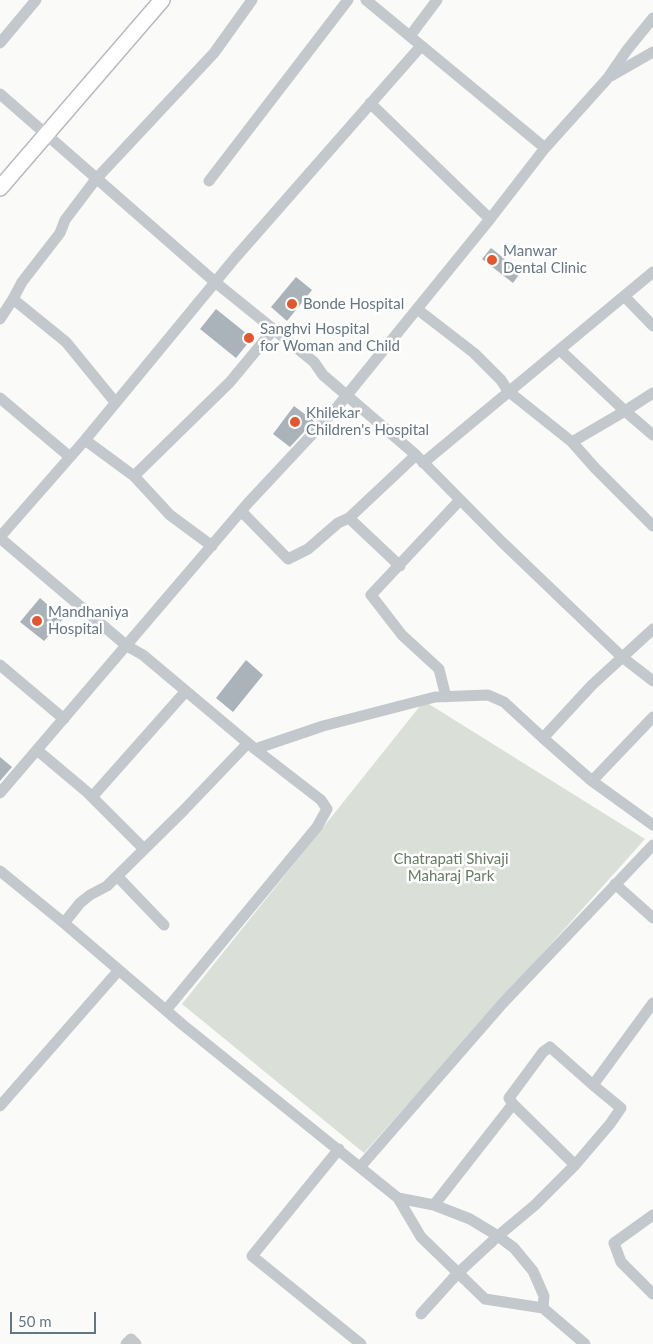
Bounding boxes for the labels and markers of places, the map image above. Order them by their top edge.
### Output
place label: Manwar Dental Clinic [503,242,587,277]
marker: Manwar Dental Clinic [485,253,499,267]
place label: Bonde Hospital [303,295,404,313]
marker: Bonde Hospital [285,297,299,311]
place label: Sanghvi Hospital for Woman and Child [260,320,400,355]
marker: Sanghvi Hospital for Woman and Child [242,331,256,345]
place label: Khilekar Children's Hospital [306,404,429,439]
marker: Khilekar Children's Hospital [288,415,302,429]
place label: Mandhaniya Hospital [48,603,129,638]
marker: Mandhaniya Hospital [30,614,44,628]

